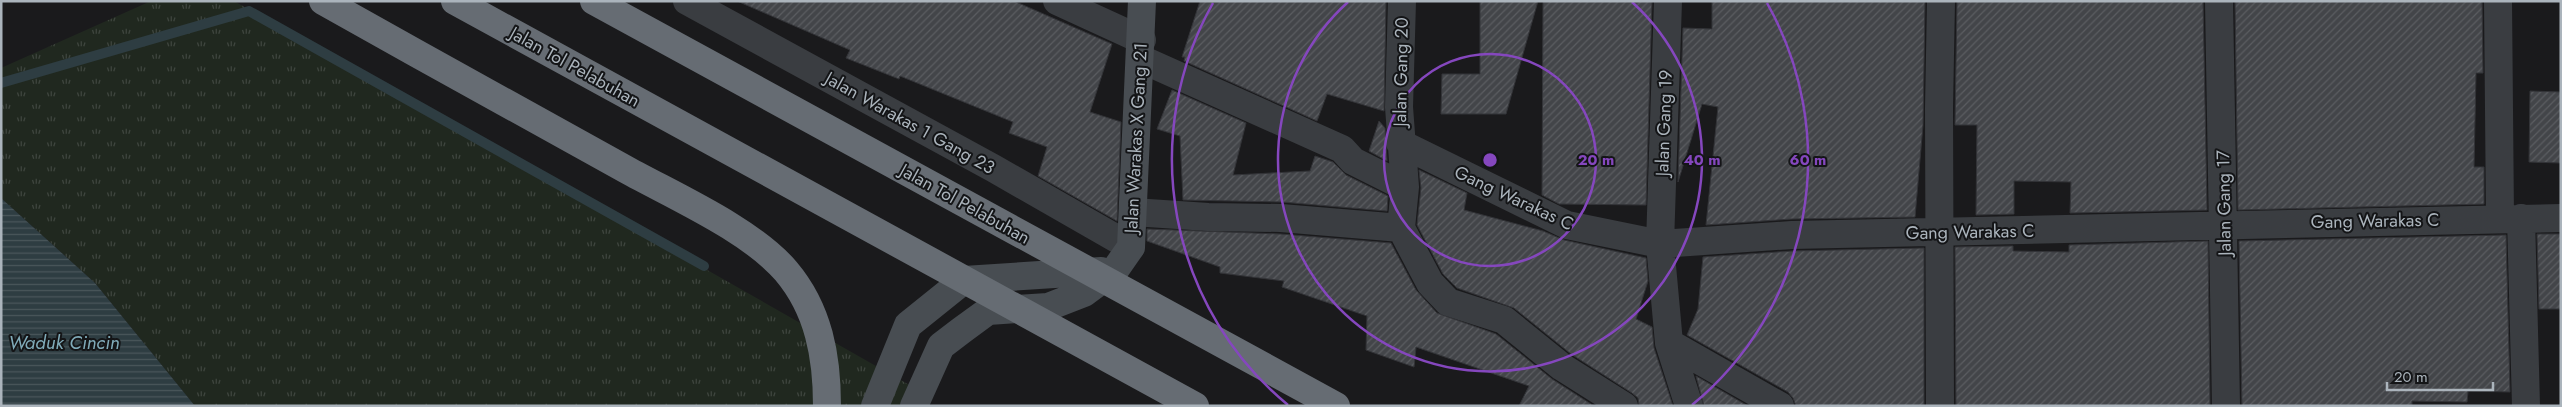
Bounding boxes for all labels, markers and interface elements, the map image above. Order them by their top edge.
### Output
street label: Jalan Gang 20 [1387,17,1415,129]
street label: Jalan Tol Pelabuhan [503,19,645,114]
street label: Jalan Warakas X Gang 21 [1118,42,1154,236]
street label: Jalan Warakas 1 Gang 23 [819,64,1000,181]
street label: Jalan Gang 19 [1649,69,1679,179]
text: 20 m [1578,149,1614,171]
text: 40 m [1683,149,1721,171]
text: 60 m [1790,149,1826,171]
street label: Jalan Gang 17 [2210,149,2238,258]
centre of rings [1481,151,1499,169]
street label: Jalan Tol Pelabuhan [893,156,1035,251]
street label: Gang Warakas C [1450,159,1578,237]
street label: Gang Warakas C [2310,207,2440,235]
street label: Gang Warakas C [1905,218,2035,246]
water label: Waduk Cincin [8,329,120,356]
scale bar [2387,360,2493,392]
text: 20 m [2394,366,2428,388]

